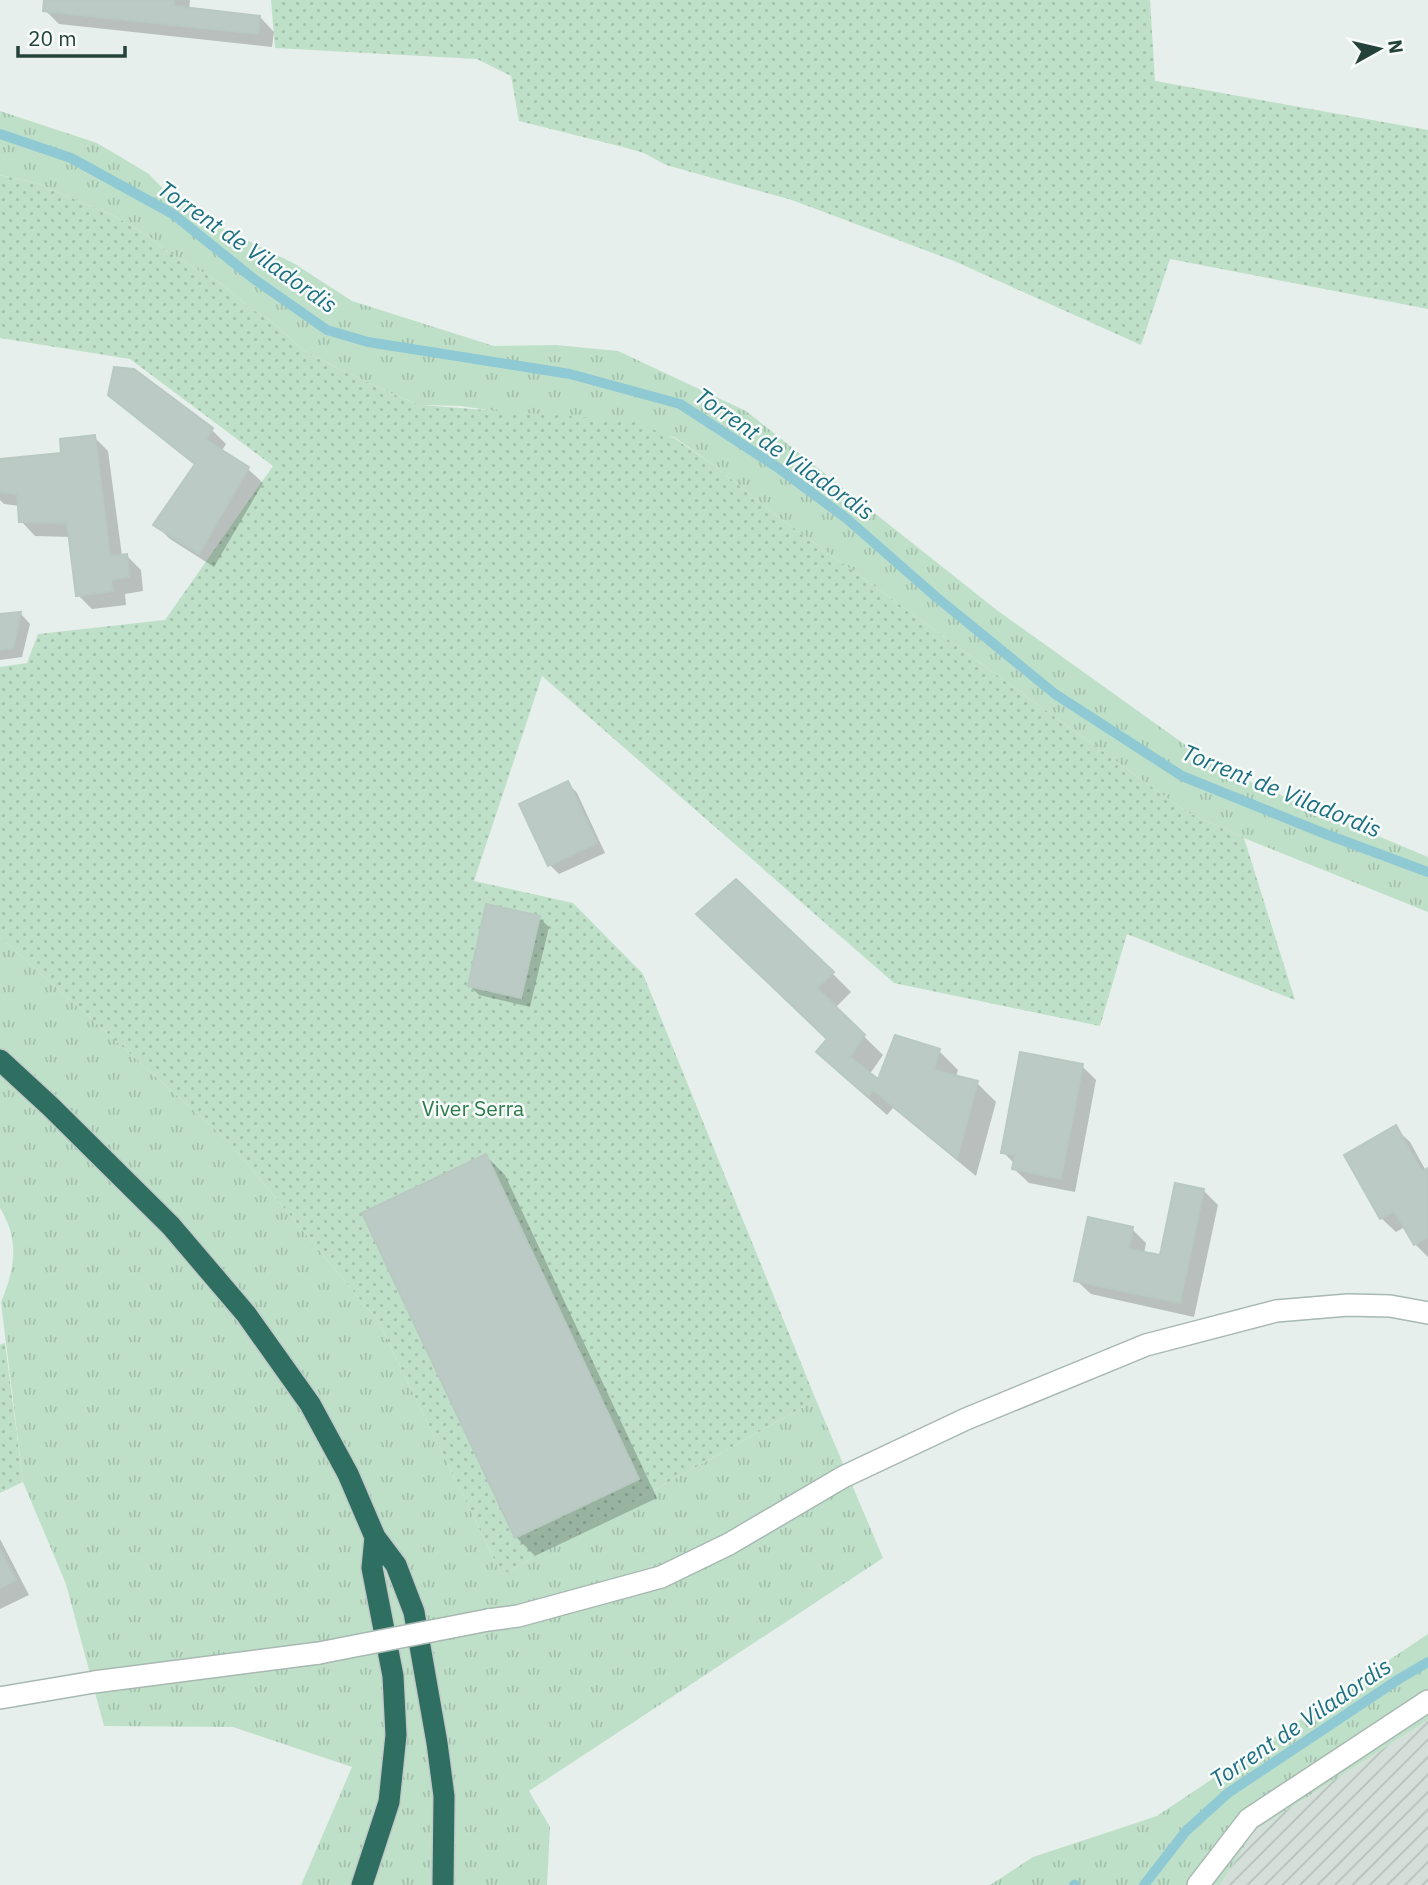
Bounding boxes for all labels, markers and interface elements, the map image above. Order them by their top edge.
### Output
scale bar [18,14,124,58]
north arrow [1344,14,1414,84]
text: 20 m [28,24,77,52]
text: N [1383,38,1409,55]
water label: Torrent de Viladordis [152,173,344,319]
water label: Torrent de Viladordis [689,380,881,526]
water label: Torrent de Viladordis [1178,736,1386,844]
park label: Viver Serra [422,1094,524,1122]
water label: Torrent de Viladordis [1204,1650,1396,1794]

